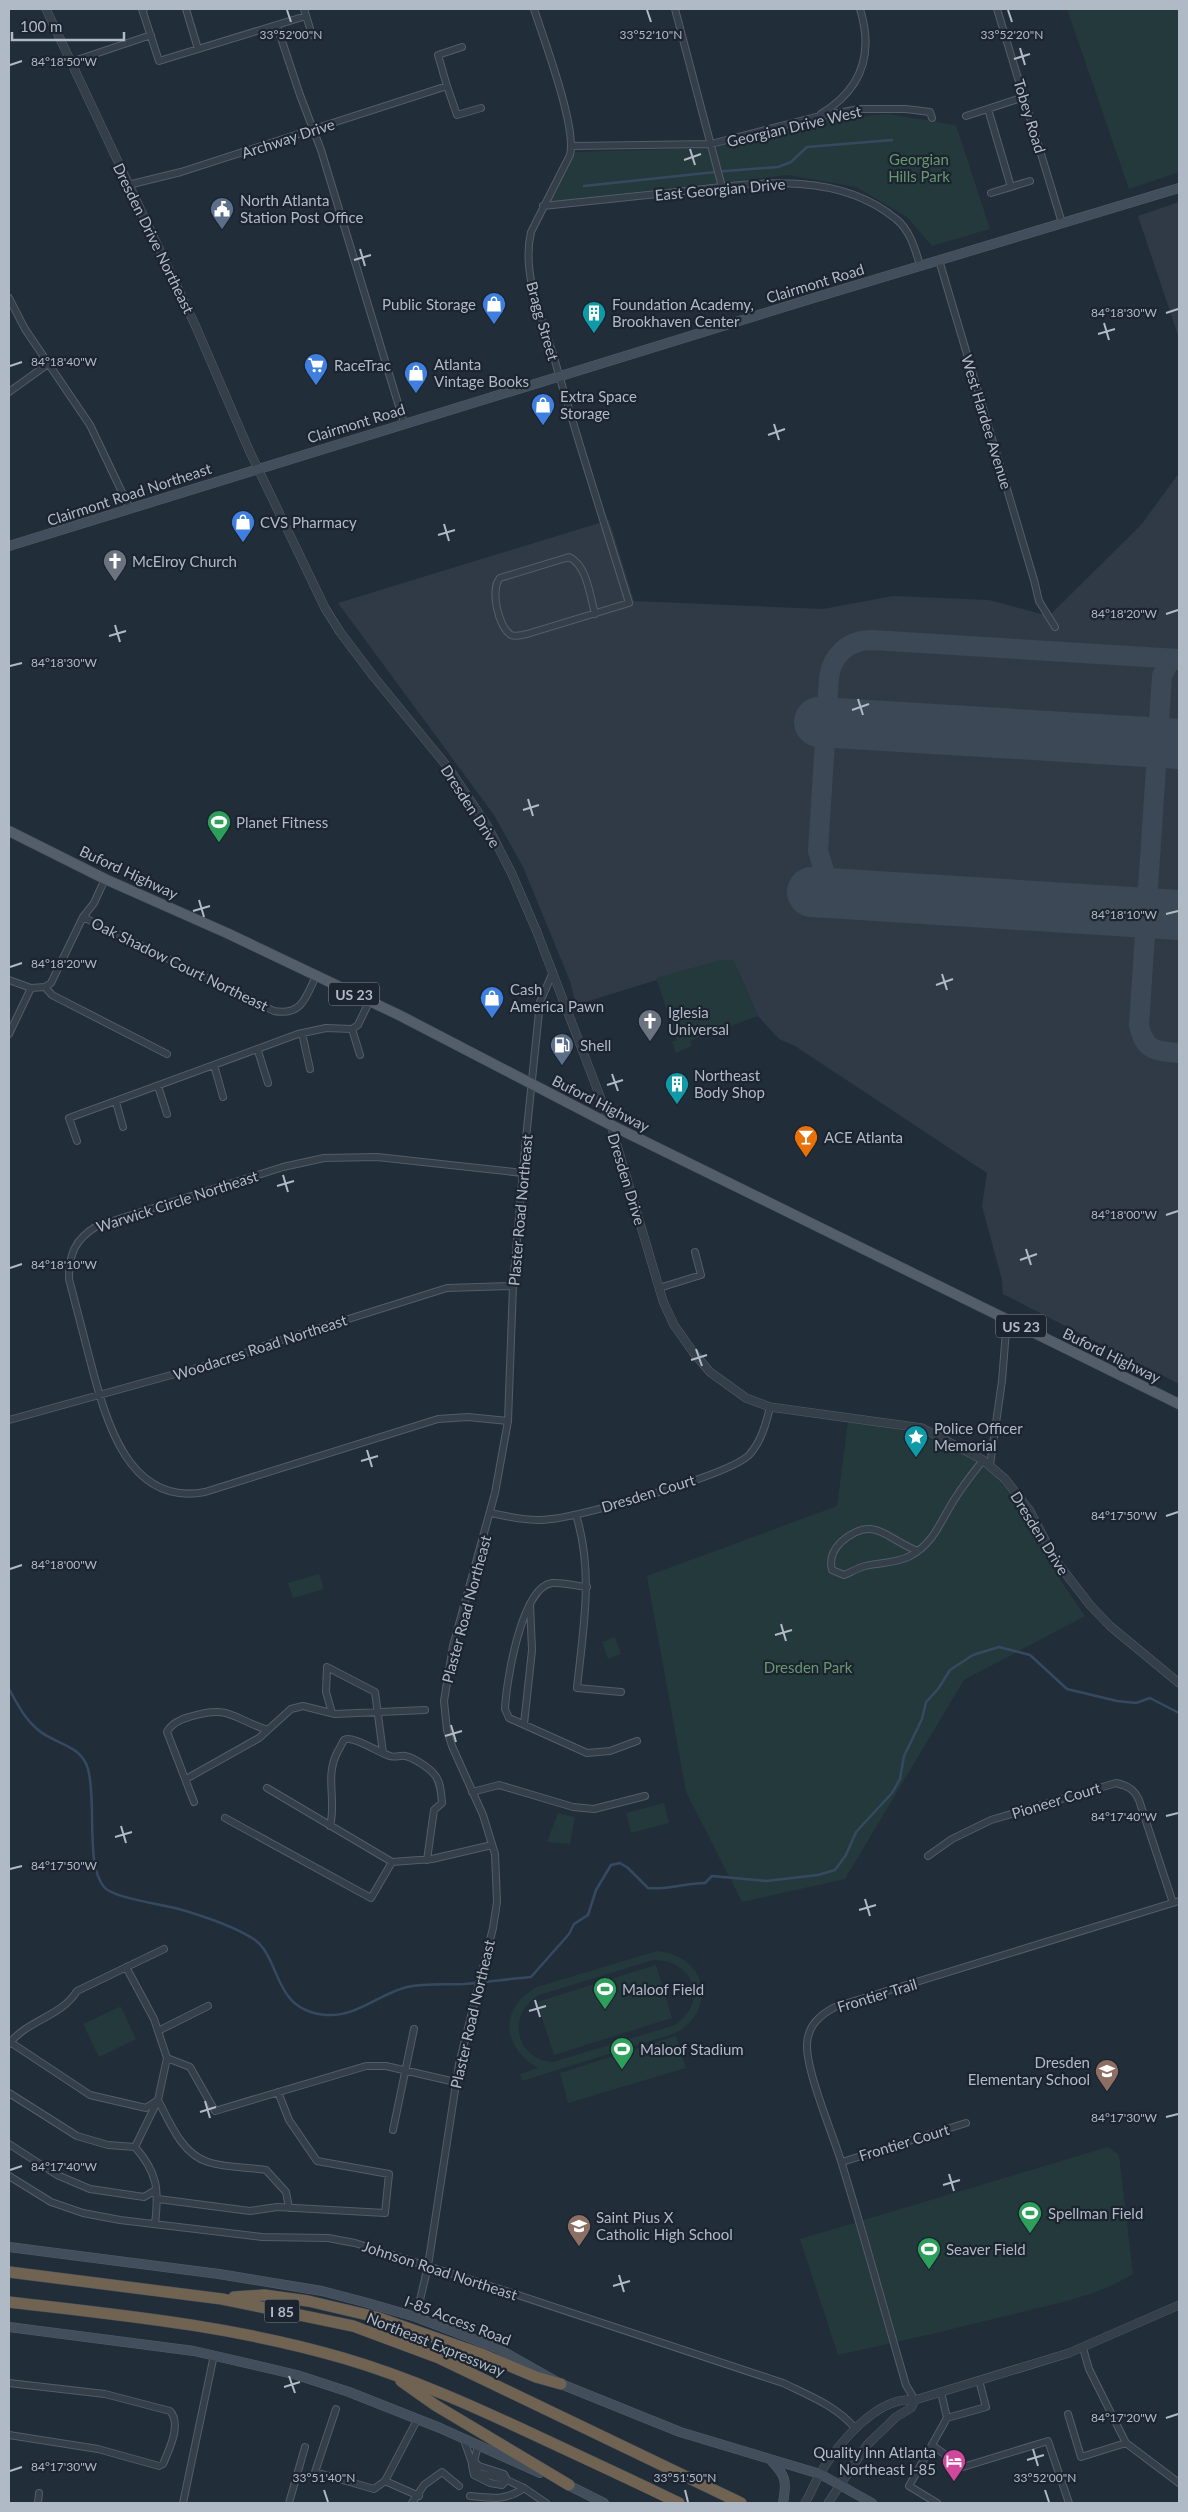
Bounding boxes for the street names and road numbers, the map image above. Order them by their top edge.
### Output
street label: Tobey Road [1010,77,1050,155]
street label: Georgian Drive West [725,102,864,150]
street label: Archway Drive [239,114,337,162]
street label: Dresden Drive Northeast [110,160,199,317]
street label: East Georgian Drive [654,174,786,204]
street label: Clairmont Road [764,260,866,306]
street label: Bragg Street [523,279,563,363]
street label: West Hardee Avenue [958,353,1016,491]
street label: Clairmont Road [305,400,407,446]
street label: Clairmont Road Northeast [45,459,214,529]
street label: Dresden Drive [438,761,504,851]
street label: Buford Highway [77,841,181,903]
street label: Oak Shadow Court Northeast [89,913,272,1015]
road number: US 23 [329,982,379,1006]
street label: Buford Highway [549,1071,653,1135]
street label: Dresden Drive [604,1131,650,1227]
street label: Plaster Road Northeast [504,1133,536,1286]
street label: Warwick Circle Northeast [94,1166,261,1236]
street label: Woodacres Road Northeast [171,1310,350,1384]
road number: US 23 [996,1314,1046,1338]
street label: Buford Highway [1060,1324,1164,1387]
street label: Dresden Court [599,1470,698,1516]
street label: Dresden Drive [1007,1488,1073,1578]
street label: Plaster Road Northeast [438,1533,495,1685]
street label: Pioneer Court [1009,1778,1103,1822]
street label: Plaster Road Northeast [446,1937,498,2090]
street label: Frontier Trail [835,1974,919,2016]
street label: Frontier Court [857,2120,952,2164]
street label: Johnson Road Northeast [360,2236,520,2304]
street label: I-85 Access Road [402,2291,514,2349]
road number: I 85 [264,2300,300,2322]
street label: Northeast Expressway [364,2308,508,2380]

